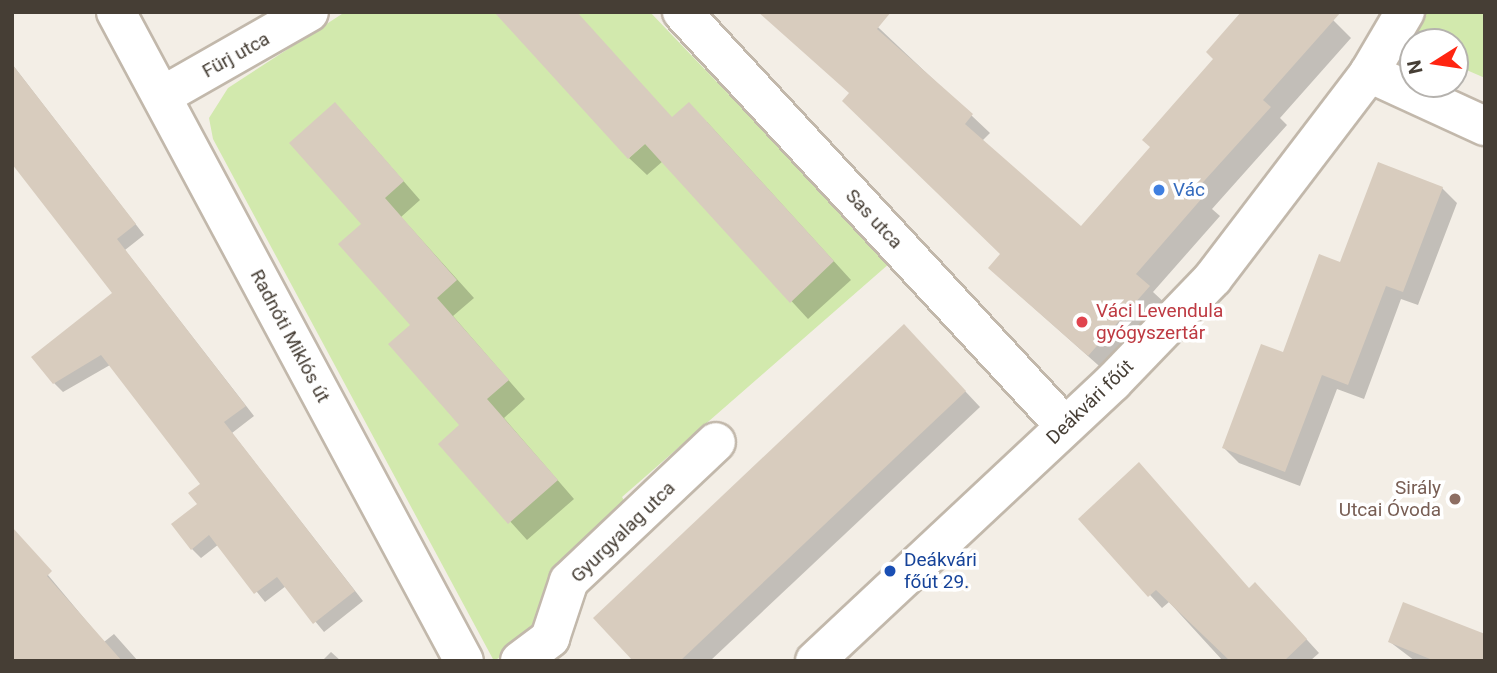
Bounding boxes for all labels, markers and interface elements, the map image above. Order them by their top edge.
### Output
street label: Fürj utca [198,27,274,83]
north arrow [1399,28,1469,98]
text: N [1402,58,1428,76]
place label: Vác [1173,179,1205,201]
marker: Vác [1151,182,1167,198]
street label: Sas utca [841,184,907,254]
street label: Radnóti Miklós út [245,266,335,406]
place label: Váci Levendula gyógyszertár [1096,300,1223,344]
marker: Váci Levendula gyógyszertár [1074,314,1090,330]
street label: Deákvári főút [1042,355,1138,449]
street label: Gyurgyalag utca [566,477,680,587]
place label: Sirály Utcai Óvoda [1339,477,1441,521]
marker: Sirály Utcai Óvoda [1447,491,1463,507]
place label: Deákvári főút 29. [904,549,977,593]
marker: Deákvári főút 29. [882,563,898,579]

